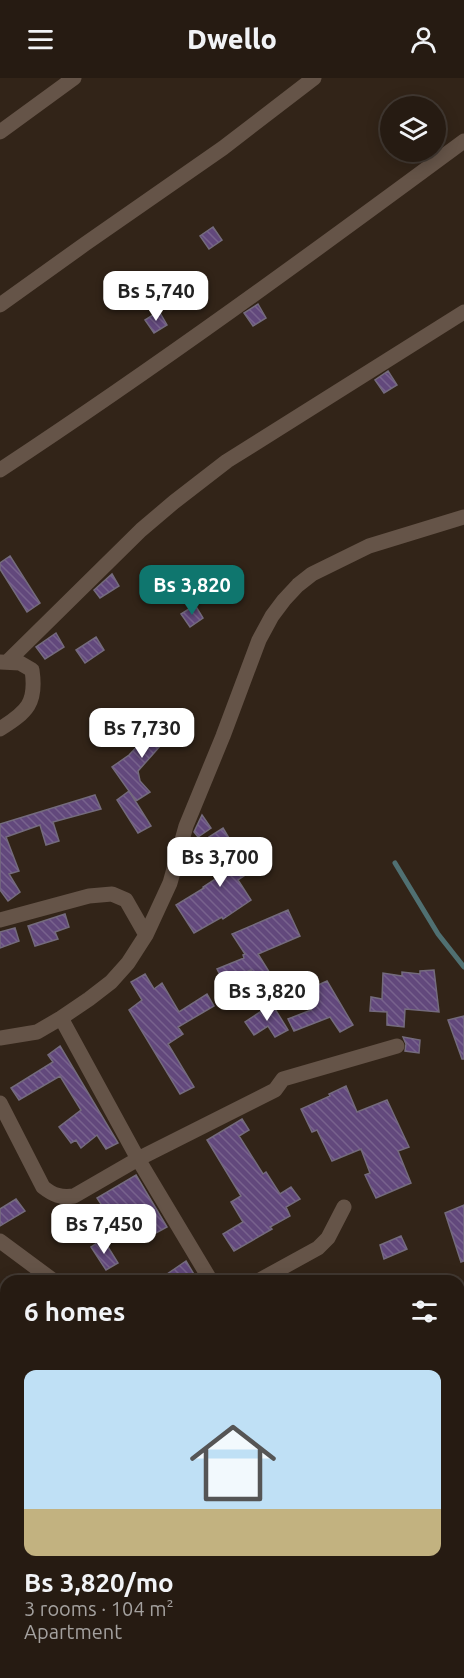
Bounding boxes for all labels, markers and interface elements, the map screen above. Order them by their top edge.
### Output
icon: menu [24,23,57,56]
icon: person [407,23,440,56]
text: Dwello [187,24,277,54]
map controls [380,96,446,162]
button: layers [380,96,446,162]
pin: Bs 5,740 [94,271,218,322]
text: Bs 5,740 [117,279,195,302]
pin: Bs 3,820 [130,565,254,616]
text: Bs 3,820 [153,573,231,596]
pin: Bs 7,730 [80,708,204,759]
text: Bs 7,730 [103,716,181,739]
pin: Bs 3,700 [158,837,282,888]
text: Bs 3,700 [181,845,259,868]
pin: Bs 3,820 [205,971,329,1022]
text: Bs 3,820 [228,979,306,1002]
pin: Bs 7,450 [42,1204,166,1255]
text: Bs 7,450 [65,1212,143,1235]
icon: filters [408,1295,441,1328]
text: 6 homes [24,1297,125,1326]
icon: home [179,1409,287,1517]
text: Bs 3,820/mo [24,1568,174,1597]
text: 3 rooms · 104 m² [24,1597,174,1620]
text: Apartment [24,1620,122,1643]

